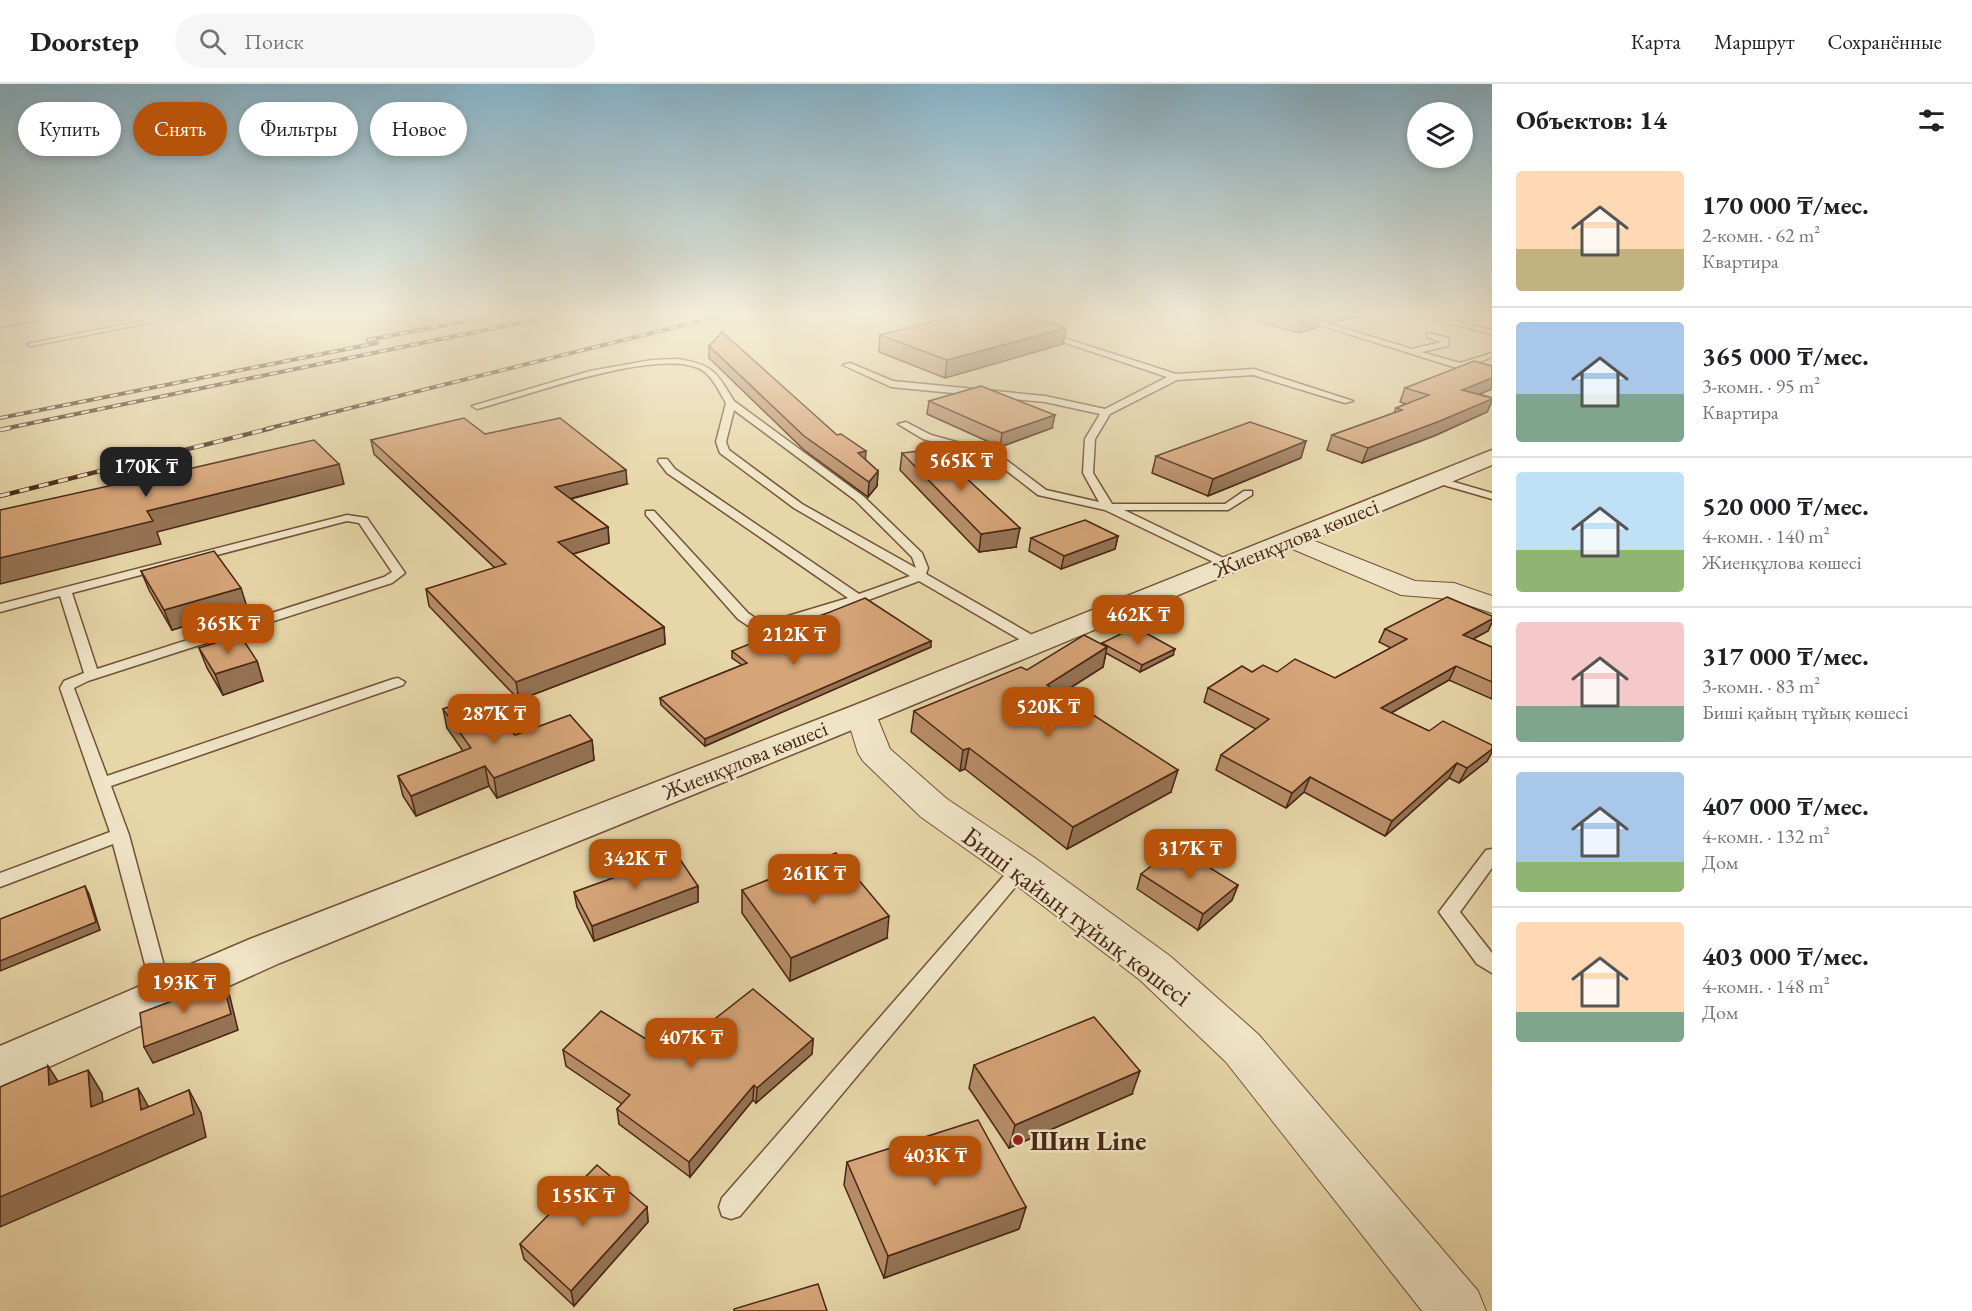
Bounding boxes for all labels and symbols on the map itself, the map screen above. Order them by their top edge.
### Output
pin: 565K ₸ [912,441,1010,492]
pin: 170K ₸ [97,447,195,498]
street label: Жиенқұлова көшесі [1208,492,1383,585]
pin: 462K ₸ [1089,595,1187,646]
pin: 365K ₸ [179,604,277,655]
pin: 212K ₸ [745,615,843,666]
pin: 520K ₸ [999,687,1097,738]
pin: 287K ₸ [445,694,543,745]
street label: Жиенқұлова көшесі [657,714,832,807]
street label: Биші қайың тұйық көшесі [955,818,1199,1014]
pin: 317K ₸ [1141,829,1239,880]
pin: 342K ₸ [586,839,684,890]
pin: 261K ₸ [765,854,863,905]
pin: 193K ₸ [135,963,233,1014]
pin: 407K ₸ [642,1018,740,1069]
place label: Шин Line [1030,1123,1147,1158]
marker: Шин Line [1011,1133,1025,1147]
pin: 403K ₸ [886,1136,984,1187]
pin: 155K ₸ [534,1176,632,1227]

